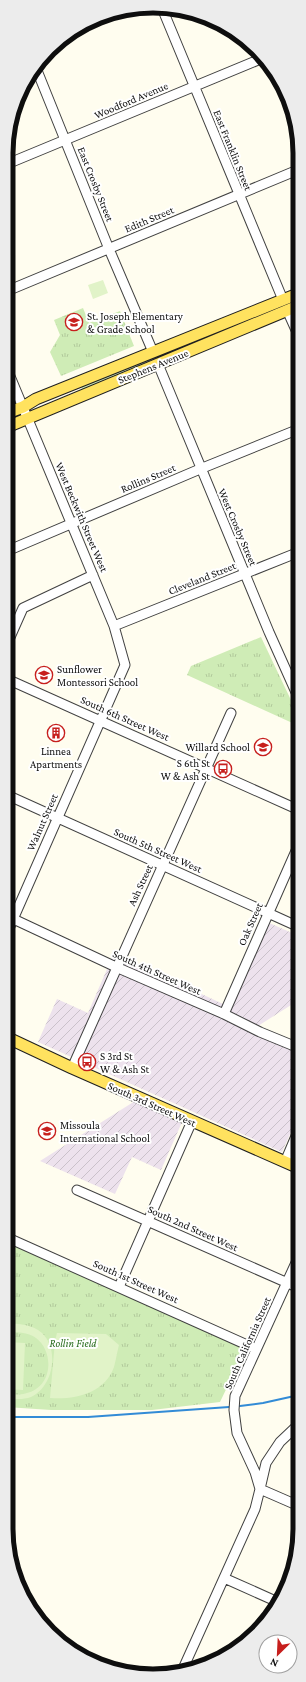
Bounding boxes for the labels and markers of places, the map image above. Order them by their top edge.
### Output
place label: St. Joseph Elementary & Grade School [87,310,184,335]
school or university icon: St. Joseph Elementary & Grade School [64,312,84,332]
place label: Sunflower Montessori School [57,663,138,688]
school or university icon: Sunflower Montessori School [34,665,54,685]
building icon: Linnea Apartments [46,723,66,743]
school or university icon: Willard School [253,737,273,757]
place label: Willard School [185,741,250,753]
place label: Linnea Apartments [30,745,82,771]
place label: S 6th St W & Ash St [161,757,210,782]
bus stop icon: S 6th St W & Ash St [213,759,233,779]
place label: S 3rd St W & Ash St [100,1050,150,1075]
bus stop icon: S 3rd St W & Ash St [77,1052,97,1072]
place label: Missoula International School [60,1119,150,1144]
school or university icon: Missoula International School [37,1121,57,1141]

